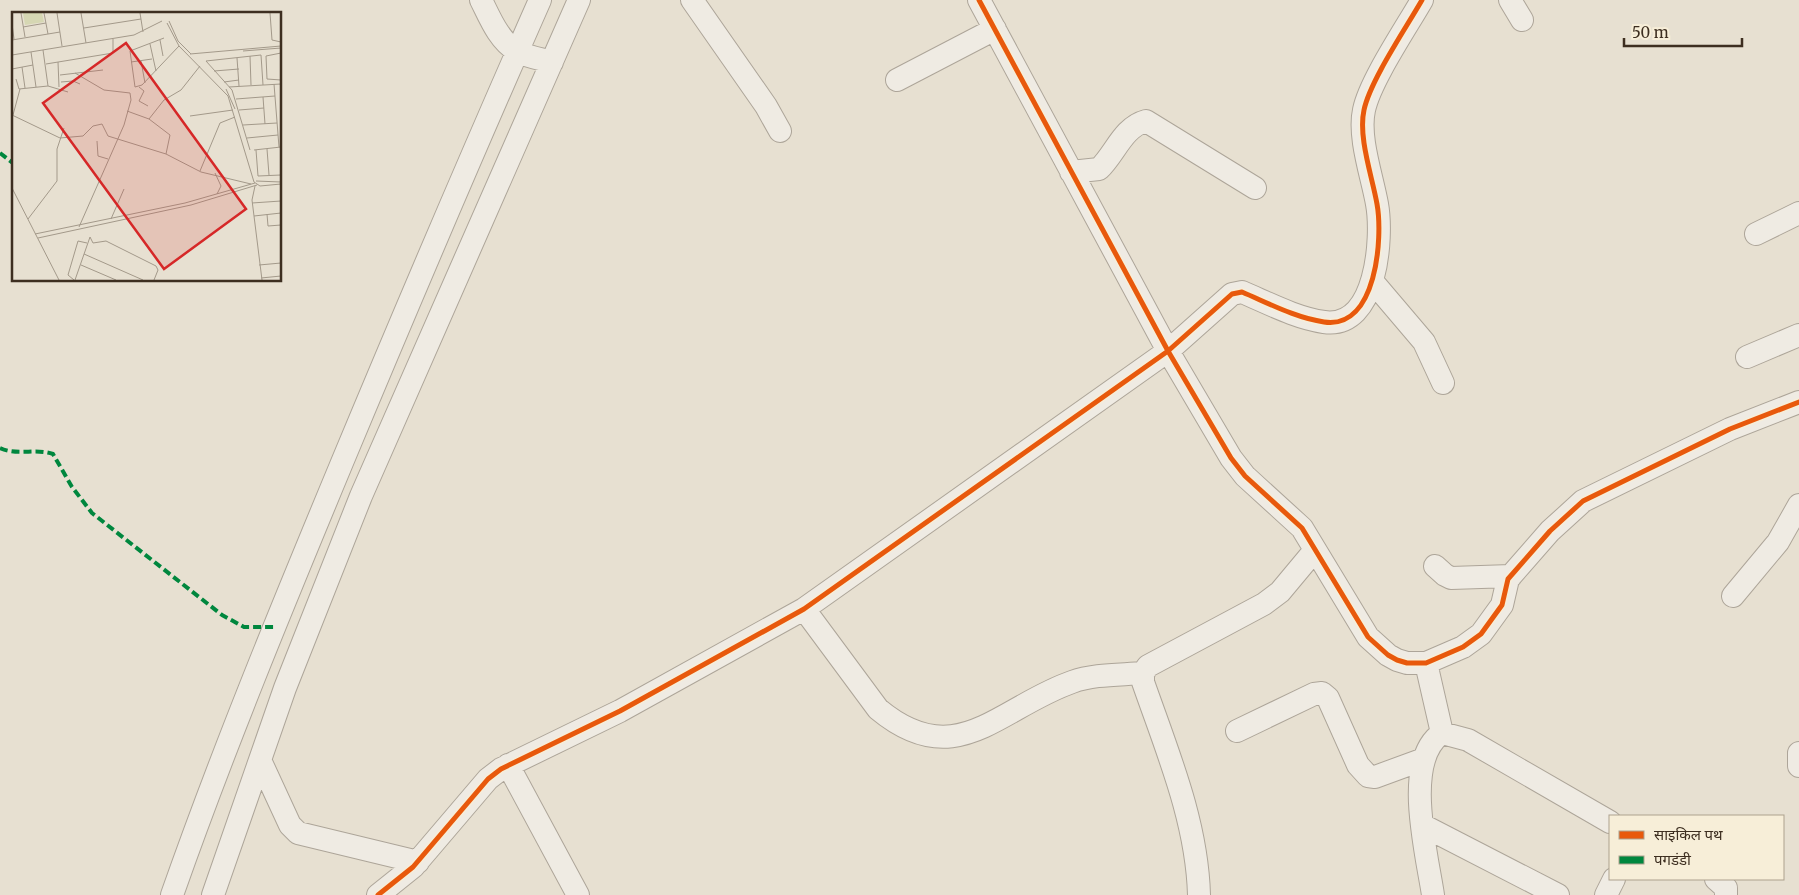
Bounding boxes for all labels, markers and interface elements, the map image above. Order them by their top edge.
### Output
inset map [12,12,281,281]
scale bar [1624,15,1742,47]
text: 50 m [1632,23,1669,42]
legend [1609,815,1784,880]
text: साइकिल पथ [1654,825,1723,844]
text: पगडंडी [1654,850,1692,869]

